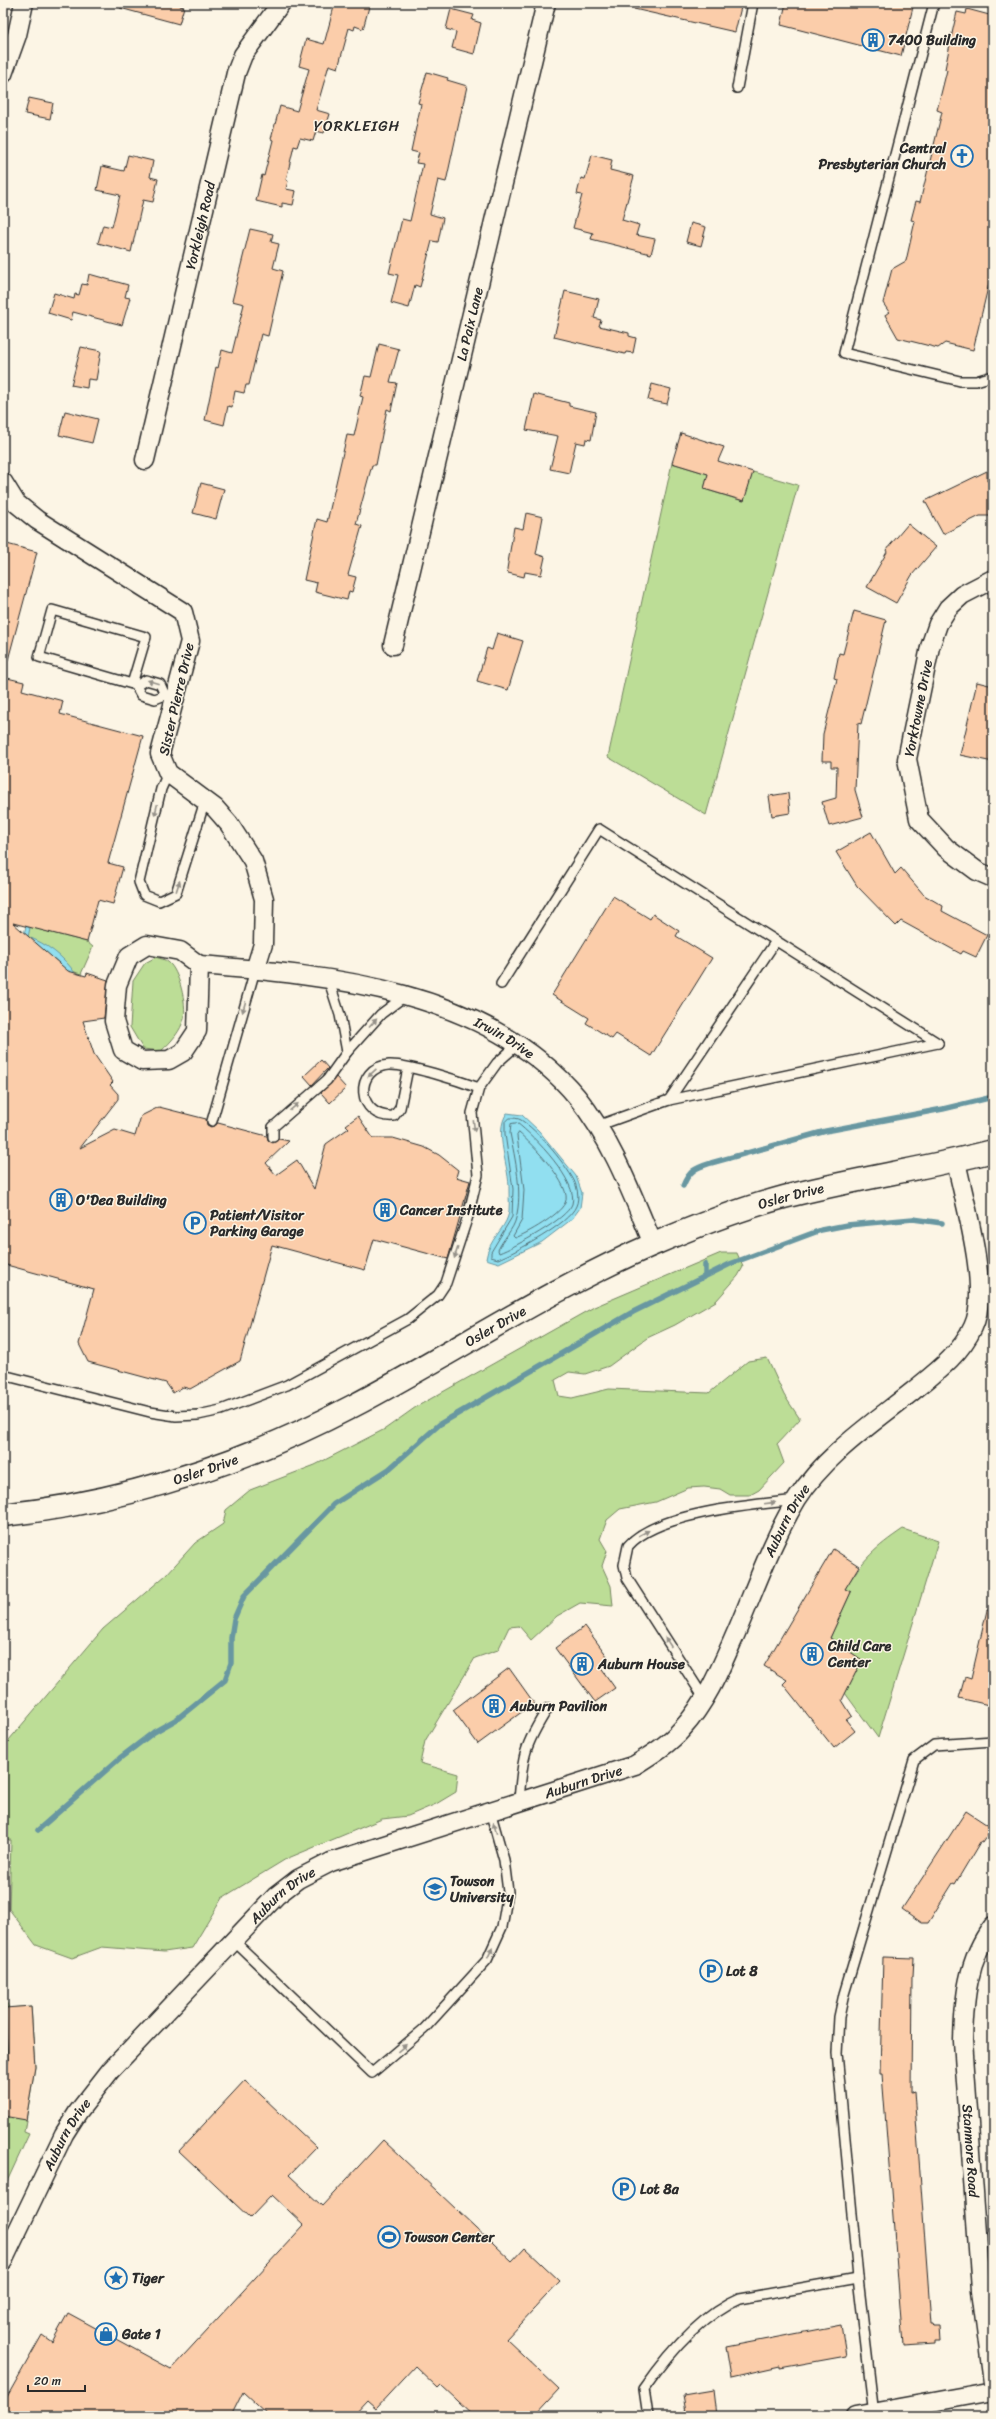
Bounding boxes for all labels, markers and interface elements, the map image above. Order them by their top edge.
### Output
building icon: 7400 Building [860,27,886,53]
place label: 7400 Building [888,28,977,53]
district label: YORKLEIGH [314,113,400,139]
place label: Central Presbyterian Church [819,136,947,177]
church icon: Central Presbyterian Church [949,143,975,169]
street label: Yorkleigh Road [178,177,223,272]
street label: La Paix Lane [449,285,491,364]
street label: Sister Pierre Drive [151,640,202,758]
street label: Yorktowne Drive [897,657,940,759]
one-way arrow [147,679,159,685]
one-way arrow [153,804,159,816]
one-way arrow [175,879,181,891]
one-way arrow [241,1002,247,1014]
street label: Irwin Drive [469,1009,540,1066]
one-way arrow [368,1018,377,1028]
one-way arrow [367,1069,377,1078]
one-way arrow [289,1103,300,1112]
one-way arrow [471,1120,477,1132]
street label: Osler Drive [755,1176,827,1217]
building icon: O'Dea Building [48,1187,74,1213]
place label: O'Dea Building [75,1188,168,1213]
building icon: Cancer Institute [372,1197,398,1223]
place label: Cancer Institute [399,1198,503,1223]
place label: Patient/Visitor Parking Garage [210,1203,305,1244]
parking icon: Patient/Visitor Parking Garage [182,1210,208,1236]
one-way arrow [453,1247,459,1259]
street label: Osler Drive [460,1299,531,1354]
street label: Osler Drive [170,1447,242,1492]
street label: Auburn Drive [757,1478,817,1562]
one-way arrow [764,1500,776,1506]
one-way arrow [639,1530,650,1536]
place label: Child Care Center [827,1634,891,1675]
one-way arrow [664,1636,671,1647]
building icon: Child Care Center [799,1641,825,1667]
building icon: Auburn House [569,1651,595,1677]
place label: Auburn House [597,1652,686,1677]
building icon: Auburn Pavilion [481,1693,507,1719]
place label: Auburn Pavilion [509,1694,608,1719]
street label: Auburn Drive [540,1758,626,1806]
one-way arrow [492,1822,498,1834]
street label: Auburn Drive [243,1860,320,1931]
place label: Towson University [450,1869,515,1910]
school or university icon: Towson University [422,1876,448,1902]
one-way arrow [487,1947,493,1959]
parking icon: Lot 8 [698,1958,724,1984]
place label: Lot 8 [726,1959,758,1984]
one-way arrow [397,2044,407,2052]
street label: Auburn Drive [36,2093,98,2176]
street label: Stanmore Road [955,2103,986,2200]
parking icon: Lot 8a [611,2176,637,2202]
place label: Lot 8a [640,2177,680,2202]
sports icon: Towson Center [376,2224,402,2250]
place label: Towson Center [404,2225,495,2250]
place icon: Tiger [103,2265,129,2291]
place label: Tiger [132,2266,165,2291]
shop icon: Gate 1 [93,2321,119,2347]
place label: Gate 1 [121,2322,161,2347]
scale bar [28,2367,85,2393]
text: 20 m [34,2370,61,2392]

